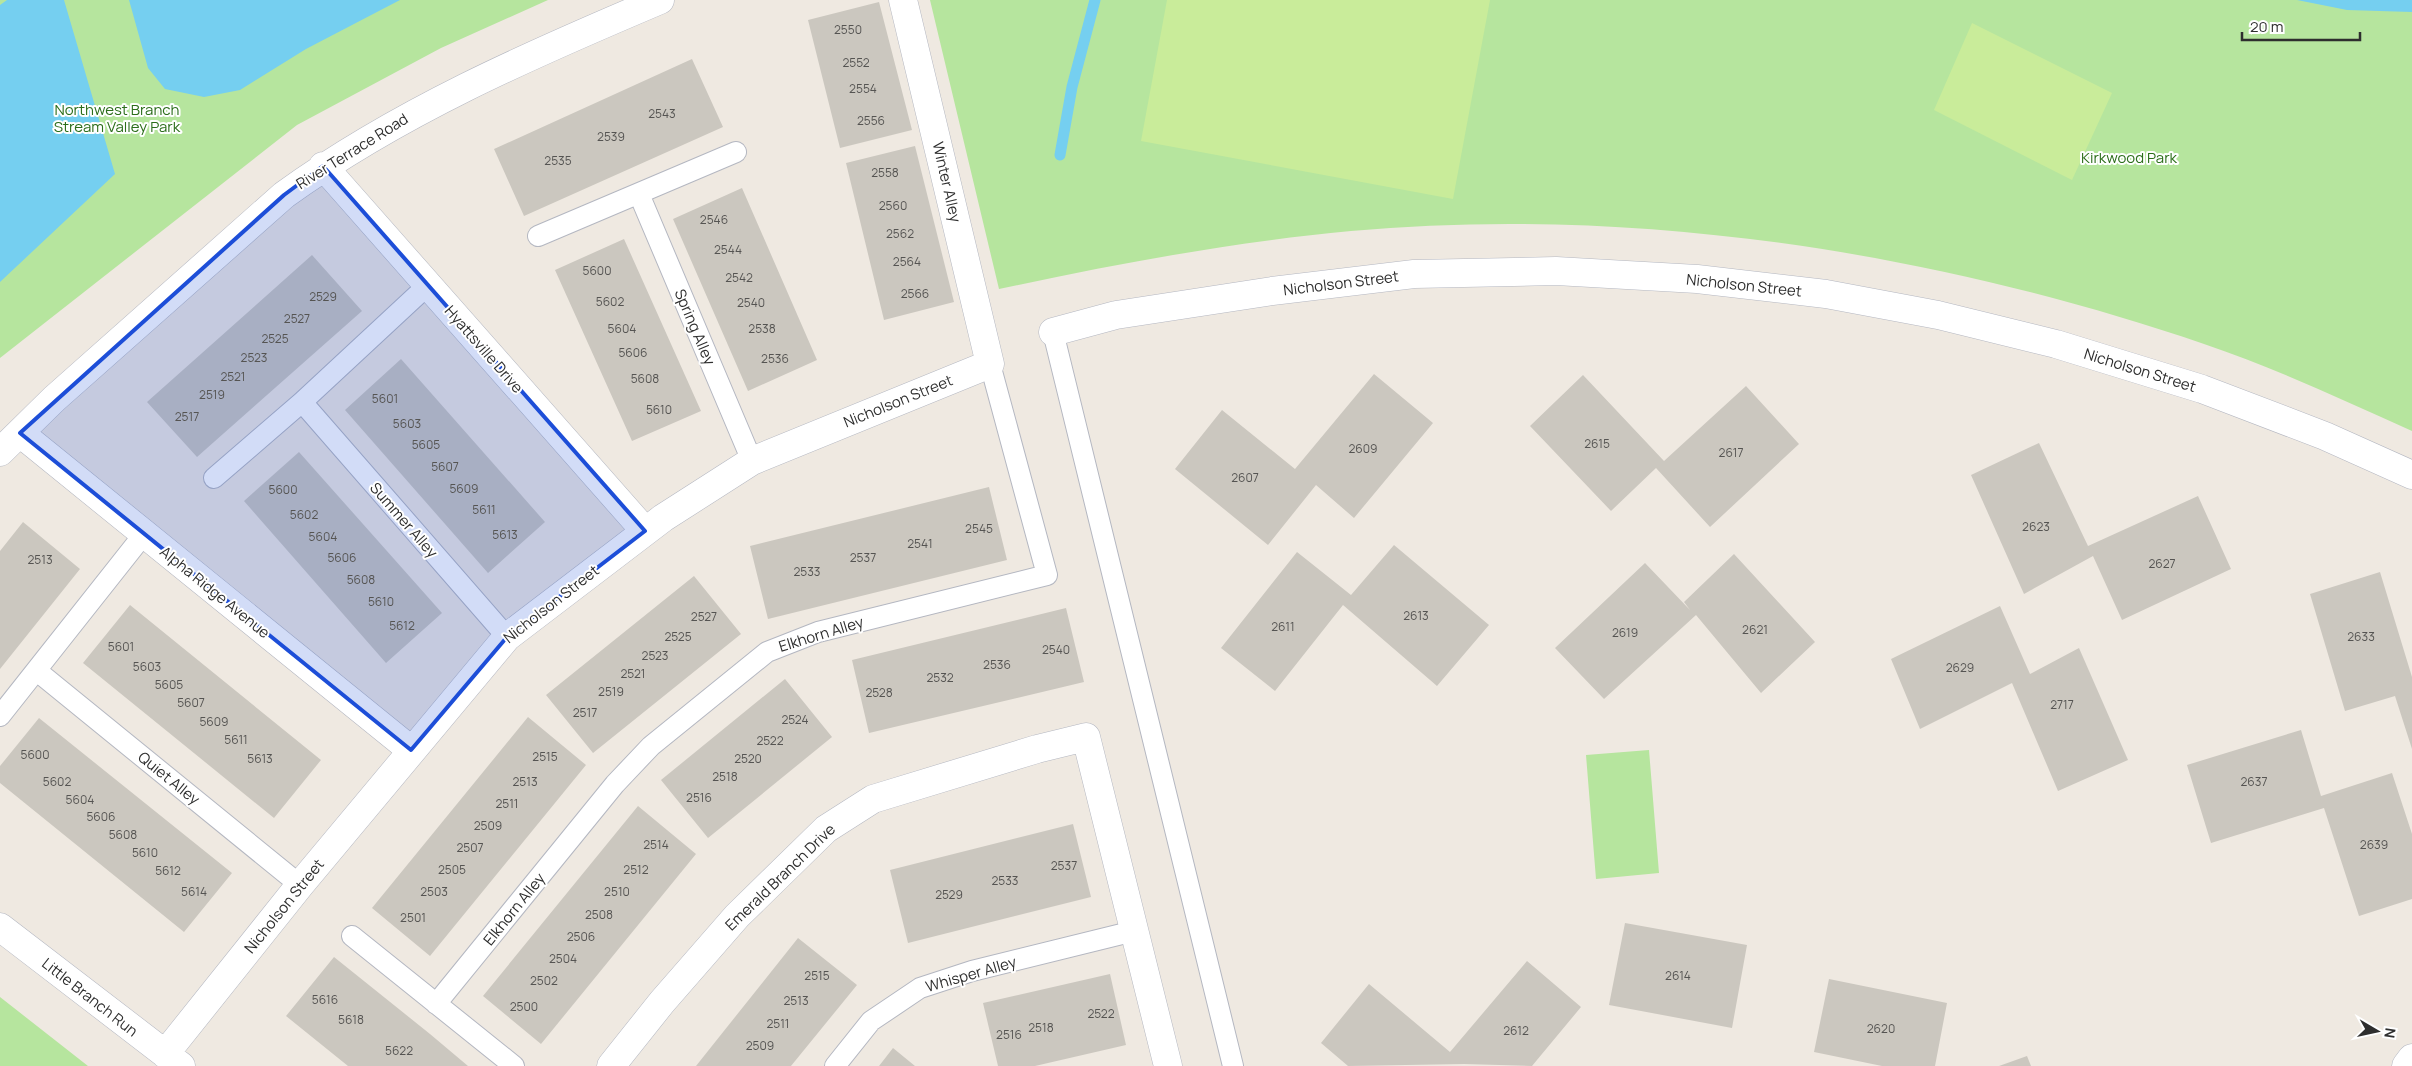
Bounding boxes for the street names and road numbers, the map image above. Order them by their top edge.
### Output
street label: River Terrace Road [292,108,412,194]
street label: Winter Alley [928,140,966,224]
street label: Nicholson Street [1282,266,1400,300]
street label: Nicholson Street [1685,268,1803,302]
street label: Spring Alley [670,286,720,368]
street label: Hyattsville Drive [440,301,528,398]
street label: Nicholson Street [2081,343,2199,397]
street label: Nicholson Street [840,370,956,432]
street label: Summer Alley [365,478,443,562]
street label: Alpha Ridge Avenue [156,541,275,643]
street label: Nicholson Street [499,560,603,648]
street label: Elkhorn Alley [776,611,866,657]
street label: Quiet Alley [134,747,204,810]
street label: Emerald Branch Drive [720,819,840,935]
street label: Nicholson Street [239,854,329,958]
street label: Elkhorn Alley [478,868,550,950]
street label: Whisper Alley [923,951,1019,997]
street label: Little Branch Run [38,953,142,1041]

